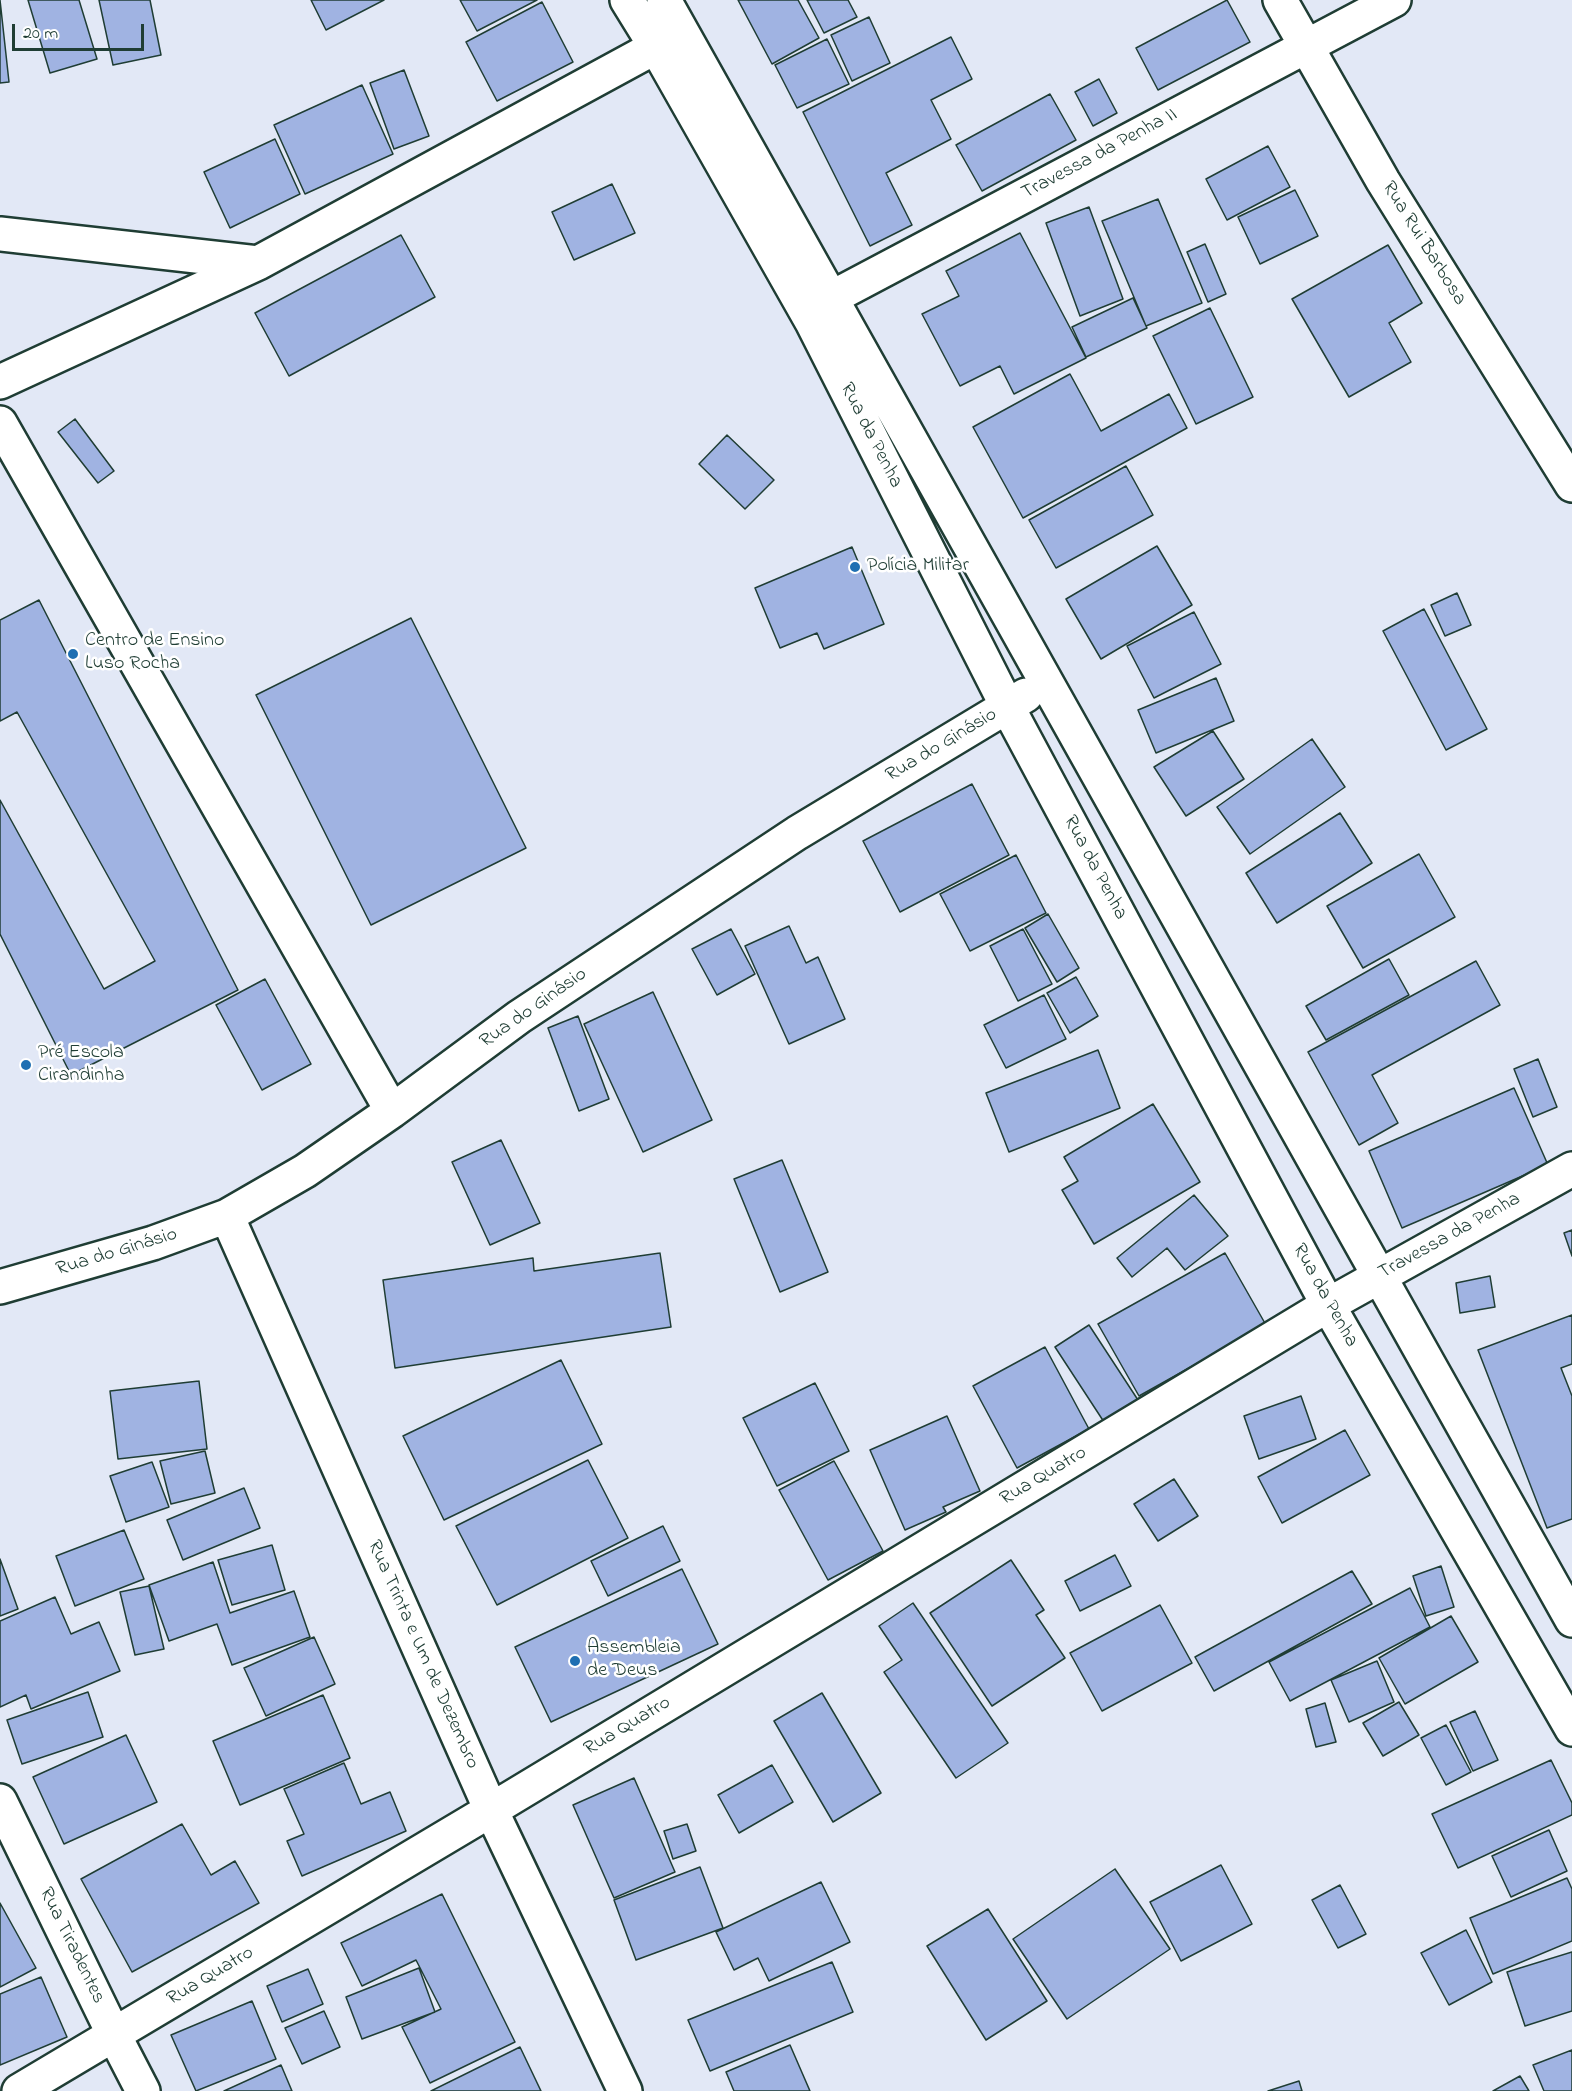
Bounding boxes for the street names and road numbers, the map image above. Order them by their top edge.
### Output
street label: Travessa da Penha II [1018,104,1182,206]
street label: Rua Rui Barbosa [1375,178,1471,310]
street label: Rua da Penha [833,379,907,493]
street label: Rua do Ginásio [882,703,1002,789]
street label: Rua da Penha [1056,812,1132,924]
street label: Rua do Ginásio [476,963,592,1055]
street label: Travessa da Penha [1375,1188,1525,1286]
street label: Rua do Ginásio [54,1223,180,1283]
street label: Rua da Penha [1286,1240,1362,1352]
street label: Rua Quatro [996,1442,1092,1512]
street label: Rua Trinta e Um de Dezembro [361,1537,483,1773]
street label: Rua Quatro [580,1692,676,1762]
street label: Rua Tiradentes [33,1884,109,2008]
street label: Rua Quatro [163,1942,259,2012]

